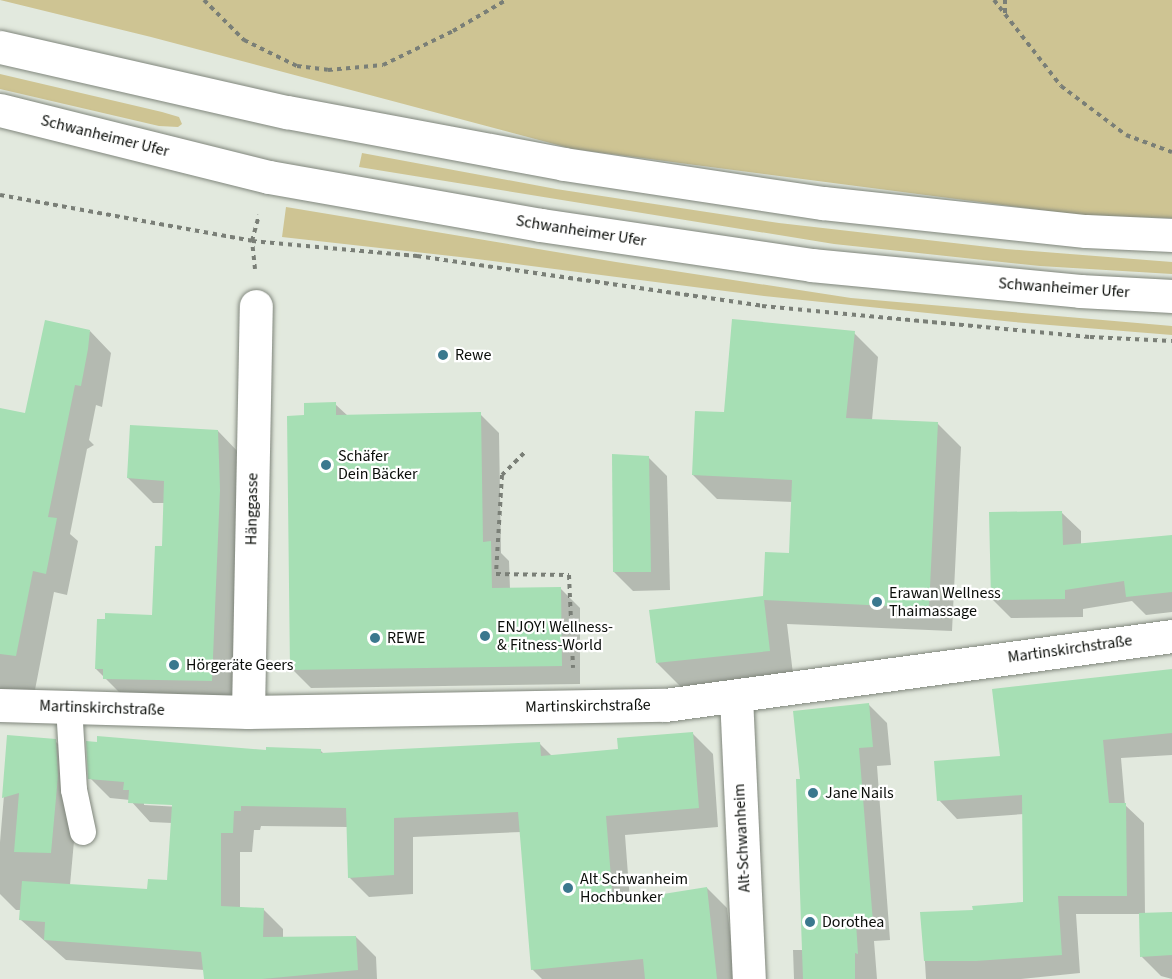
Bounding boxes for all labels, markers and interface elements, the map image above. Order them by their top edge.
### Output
street label: Schwanheimer Ufer [39,111,171,161]
street label: Schwanheimer Ufer [515,211,647,251]
street label: Schwanheimer Ufer [998,274,1130,302]
place label: Rewe [455,345,491,365]
marker: Rewe [436,348,450,362]
place label: Schäfer Dein Bäcker [338,446,418,484]
marker: Schäfer Dein Bäcker [319,458,333,472]
street label: Hänggasse [242,473,262,545]
place label: Erawan Wellness Thaimassage [889,583,1001,621]
marker: Erawan Wellness Thaimassage [870,595,884,609]
place label: ENJOY! Wellness- & Fitness-World [497,617,613,655]
place label: REWE [387,628,426,648]
marker: ENJOY! Wellness- & Fitness-World [478,629,492,643]
marker: REWE [368,631,382,645]
street label: Martinskirchstraße [1007,631,1133,667]
place label: Hörgeräte Geers [186,655,294,675]
marker: Hörgeräte Geers [167,658,181,672]
street label: Martinskirchstraße [525,695,651,717]
street label: Martinskirchstraße [39,696,165,720]
street label: Alt-Schwanheim [730,783,754,893]
place label: Jane Nails [825,783,894,803]
marker: Jane Nails [806,786,820,800]
place label: Alt Schwanheim Hochbunker [580,869,688,907]
marker: Alt Schwanheim Hochbunker [561,881,575,895]
place label: Dorothea [822,912,884,932]
marker: Dorothea [803,915,817,929]

